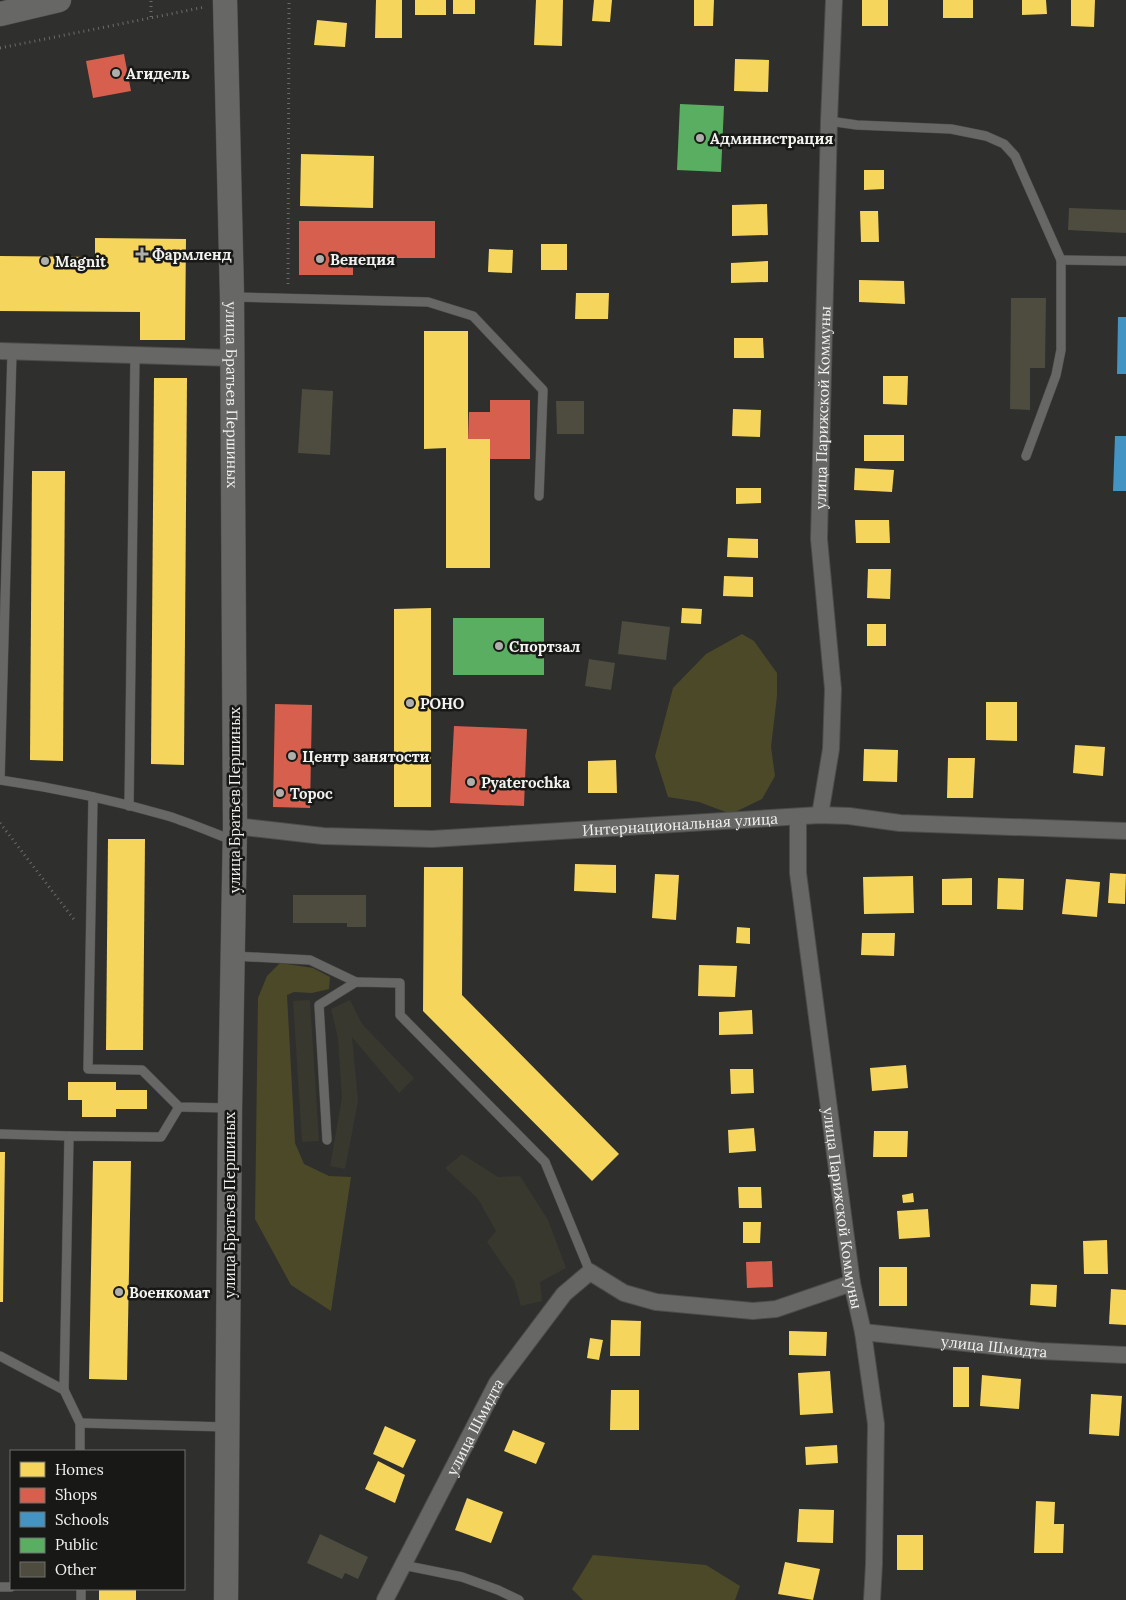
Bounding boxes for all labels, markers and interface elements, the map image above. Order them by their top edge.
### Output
place label: Агидель [126,64,190,83]
marker: Агидель [110,67,122,79]
place label: Администрация [710,129,833,148]
marker: Администрация [694,132,706,144]
place label: Фармленд [152,245,232,264]
marker: Фармленд [136,248,148,260]
place label: Венеция [330,250,395,269]
place label: Magnit [55,252,107,271]
marker: Венеция [314,253,326,265]
marker: Magnit [39,255,51,267]
street label: улица Братьев Першиных [223,302,243,488]
street label: улица Парижской Коммуны [810,306,834,510]
place label: Спортзал [509,637,580,656]
marker: Спортзал [493,640,505,652]
place label: РОНО [420,694,465,713]
marker: РОНО [404,697,416,709]
street label: улица Братьев Першиных [225,707,244,893]
place label: Центр занятости [302,747,430,766]
marker: Центр занятости [286,750,298,762]
place label: Pyaterochka [481,773,570,792]
marker: Pyaterochka [465,776,477,788]
place label: Торос [290,784,333,803]
marker: Торос [274,787,286,799]
street label: Интернациональная улица [581,808,779,839]
street label: улица Парижской Коммуны [819,1106,867,1311]
street label: улица Братьев Першиных [220,1112,239,1298]
place label: Военкомат [129,1283,210,1302]
marker: Военкомат [113,1286,125,1298]
street label: улица Шмидта [940,1331,1048,1361]
street label: улица Шмидта [442,1374,507,1479]
legend [10,1450,185,1590]
text: Homes [55,1460,104,1479]
text: Shops [55,1485,97,1504]
text: Schools [55,1510,109,1529]
text: Public [55,1535,98,1554]
text: Other [55,1560,97,1579]

